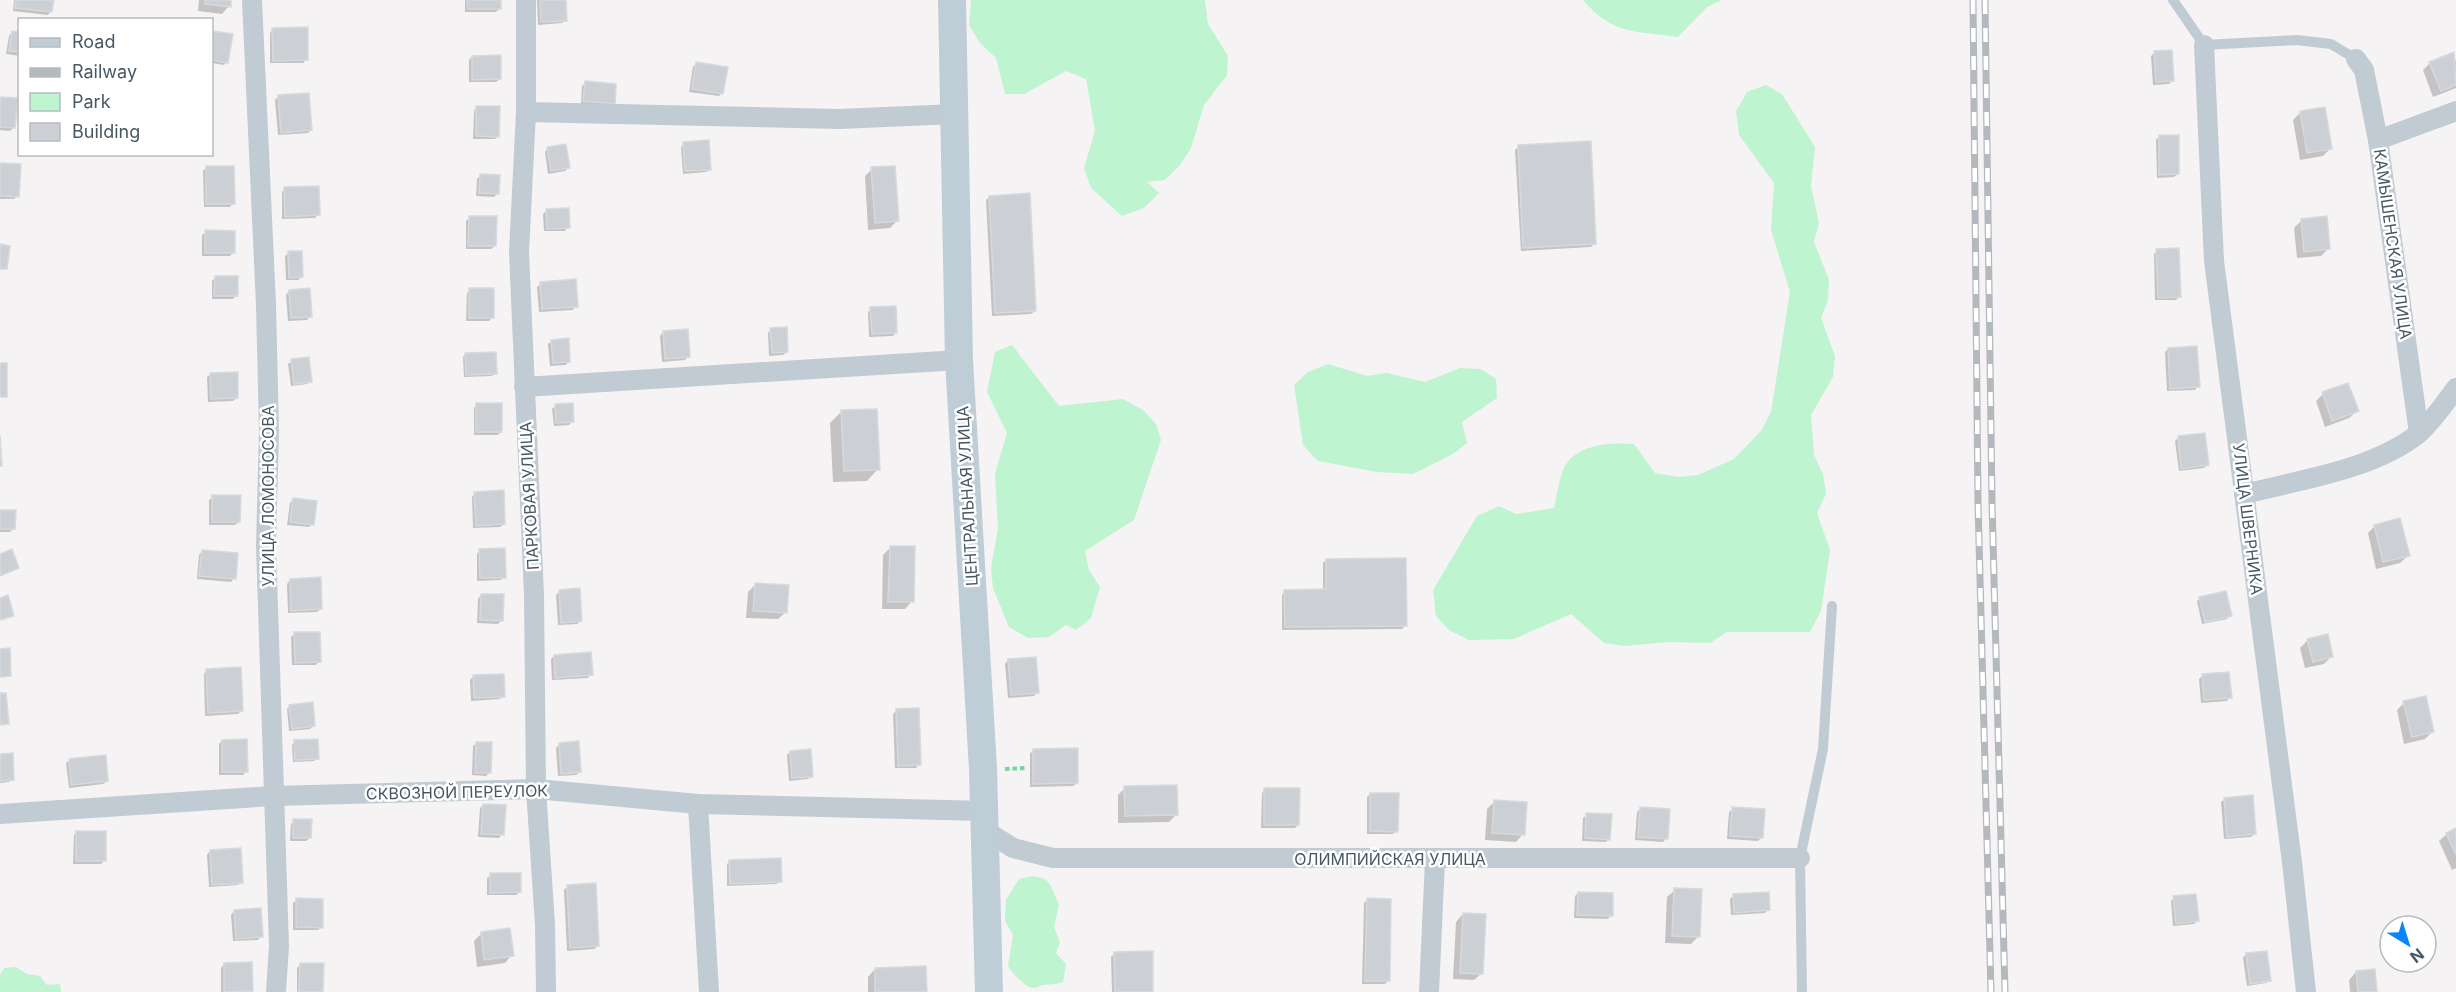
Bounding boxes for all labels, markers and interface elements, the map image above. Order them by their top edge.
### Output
legend [18,18,213,156]
text: Road [72,31,115,52]
text: Railway [72,61,137,82]
text: Park [72,91,111,112]
text: Building [72,121,140,142]
street label: КАМЫШЕНСКАЯ УЛИЦА [2370,147,2416,341]
street label: УЛИЦА ЛОМОНОСОВА [258,405,278,587]
street label: ЦЕНТРАЛЬНАЯ УЛИЦА [952,406,982,586]
street label: ПАРКОВАЯ УЛИЦА [515,421,543,571]
street label: УЛИЦА ШВЕРНИКА [2229,442,2267,596]
street label: СКВОЗНОЙ ПЕРЕУЛОК [366,780,548,804]
street label: ОЛИМПИЙСКАЯ УЛИЦА [1294,849,1486,869]
north arrow [2378,914,2438,974]
text: N [2406,944,2428,967]

